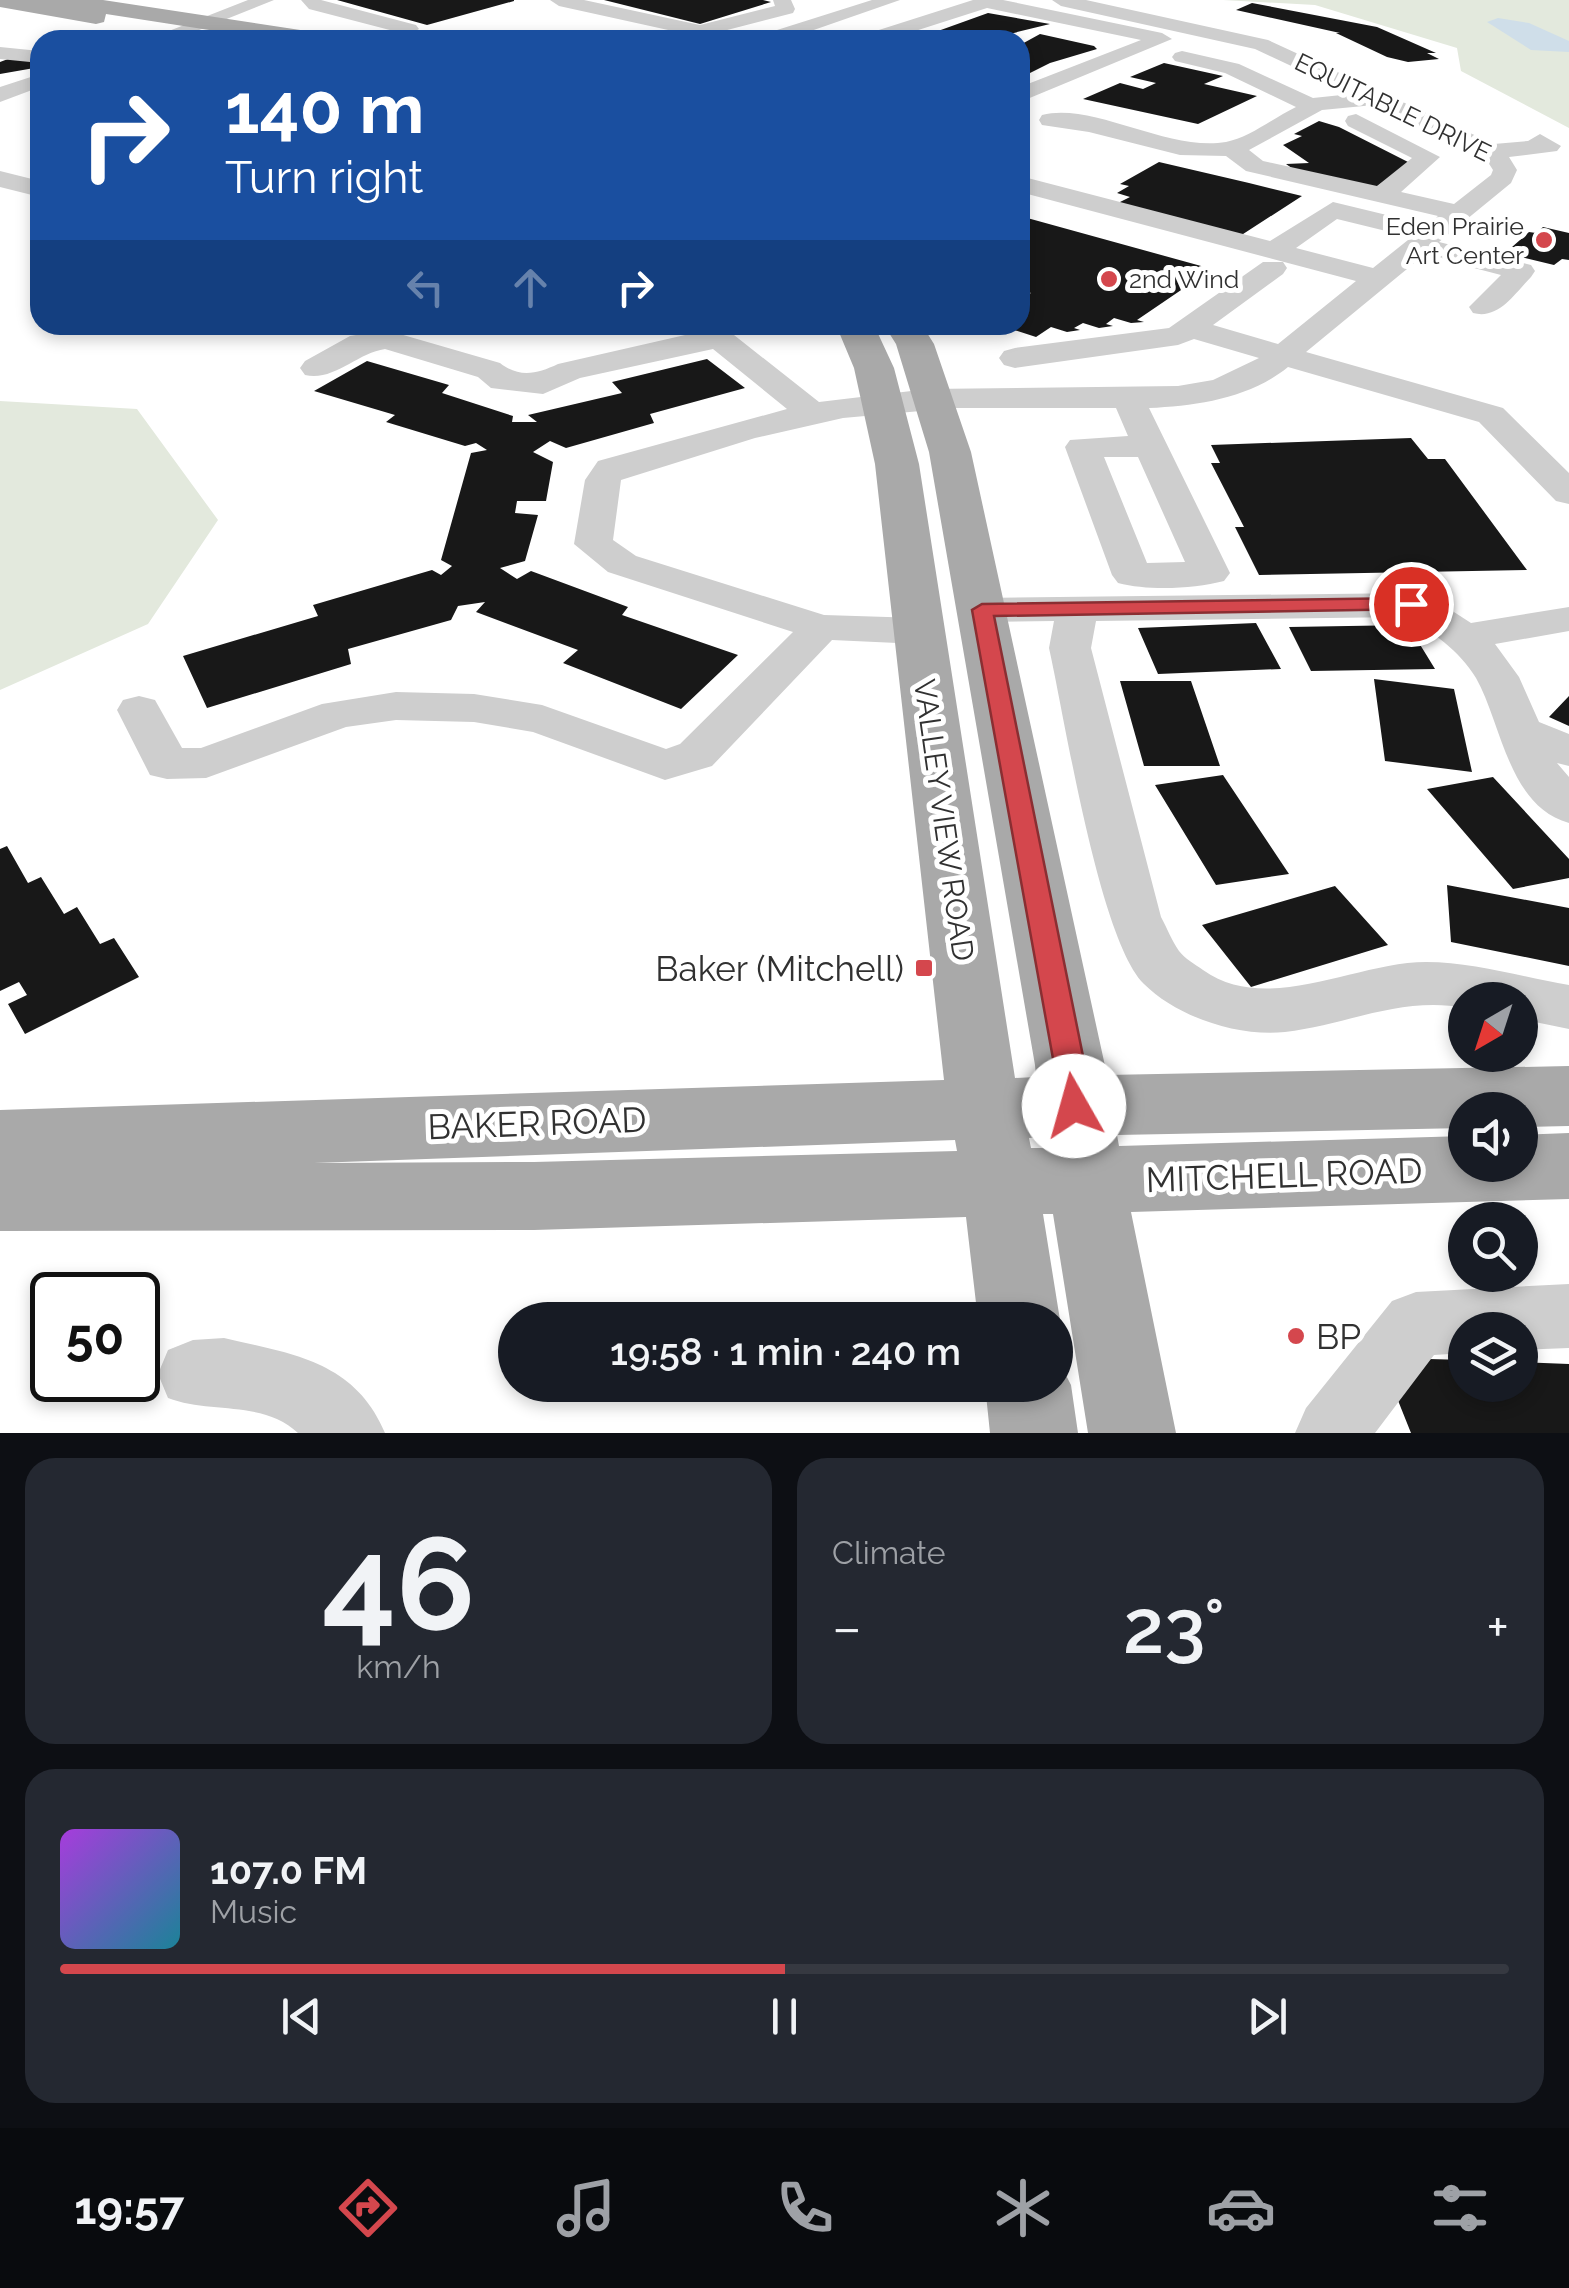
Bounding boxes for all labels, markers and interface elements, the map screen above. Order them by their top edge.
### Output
street label: EQUITABLE DRIVE [1290,46,1496,168]
text: 140 m [225,67,425,149]
icon: right [60,70,190,200]
text: Turn right [225,151,423,204]
place label: Eden Prairie Art Center [1386,211,1524,270]
marker: Eden Prairie Art Center [1533,229,1555,251]
icon: left [398,260,453,315]
icon: ahead [503,260,558,315]
icon: right [608,260,663,315]
place label: 2nd Wind [1129,264,1239,294]
marker: 2nd Wind [1098,268,1120,290]
pin [1369,562,1454,647]
icon: arrive [1384,577,1439,632]
street label: VALLEY VIEW ROAD [907,677,981,963]
place label: Baker (Mitchell) [655,948,904,989]
marker: Baker (Mitchell) [913,957,935,979]
north arrow [1448,982,1538,1072]
map controls [1448,982,1538,1402]
position arrow [1022,1054,1126,1158]
button: sound [1448,1092,1538,1182]
street label: BAKER ROAD [427,1099,647,1147]
street label: MITCHELL ROAD [1145,1150,1423,1200]
button: search [1448,1202,1538,1292]
speed limit sign: 50 [30,1272,160,1402]
button: layers [1448,1312,1538,1402]
place label: BP [1316,1316,1361,1357]
marker: BP [1285,1325,1307,1347]
text: 19:58 · 1 min · 240 m [610,1329,961,1374]
text: 46 [322,1507,475,1659]
text: Climate [832,1534,946,1571]
text: 23° [1123,1582,1225,1671]
text: − [832,1595,862,1660]
text: + [1486,1595,1509,1660]
text: km/h [356,1648,441,1685]
text: 107.0 FM [210,1848,367,1893]
text: Music [210,1893,297,1930]
icon: previous [274,1989,329,2044]
icon: pause [757,1989,812,2044]
icon: next [1240,1989,1295,2044]
icon: directions [333,2173,403,2243]
icon: music [551,2173,621,2243]
icon: phone [770,2173,840,2243]
icon: climate [988,2173,1058,2243]
icon: car [1206,2173,1276,2243]
icon: filters [1425,2173,1495,2243]
text: 19:57 [74,2182,184,2235]

